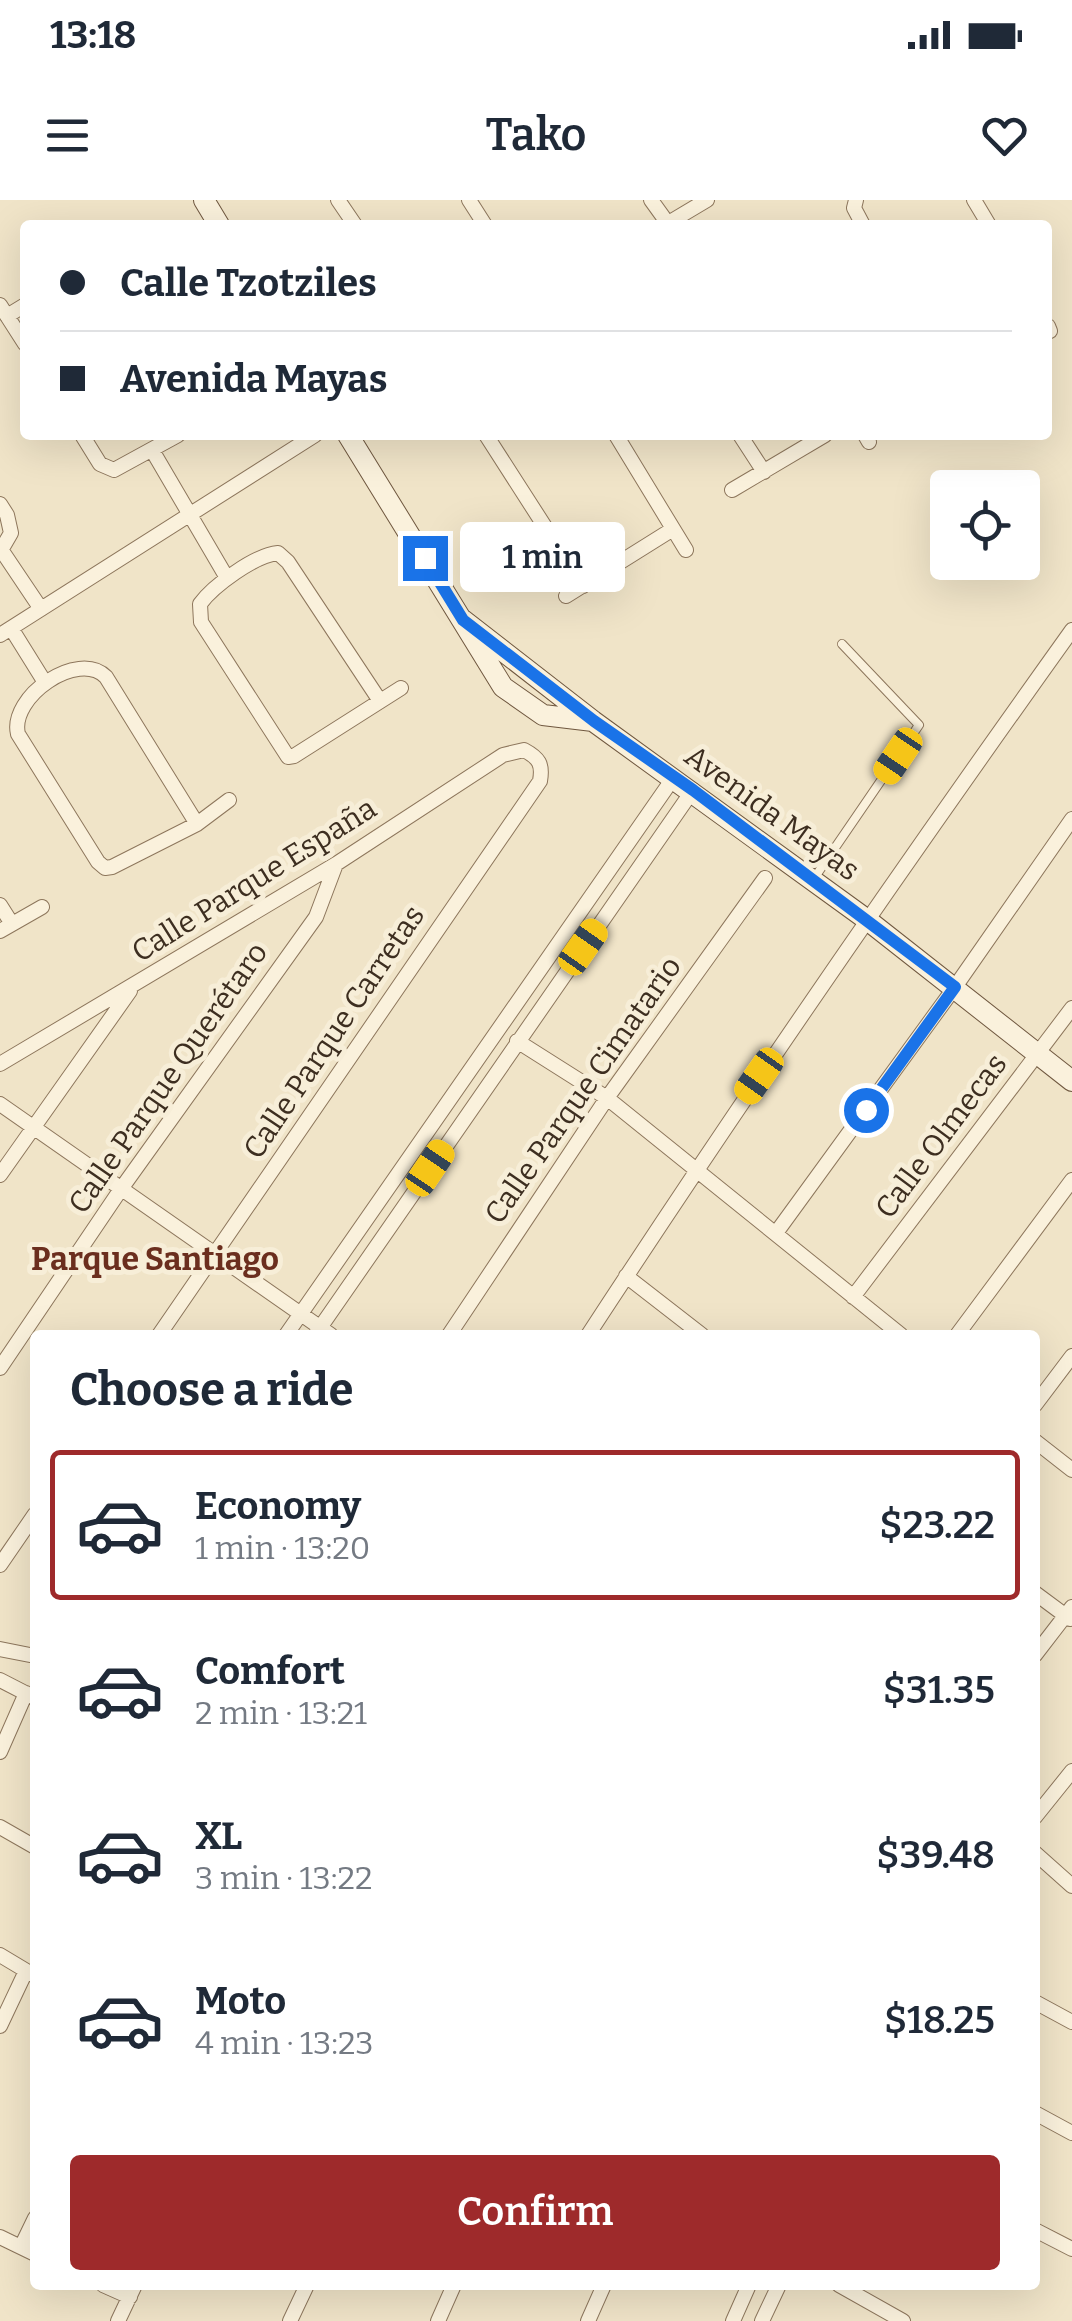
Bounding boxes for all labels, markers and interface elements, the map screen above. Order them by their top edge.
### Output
text: 13:18 [50,12,136,58]
icon: menu [40,108,95,163]
text: Tako [486,108,586,162]
icon: heart [977,108,1032,163]
text: Calle Tzotziles [120,260,377,306]
text: Avenida Mayas [120,356,387,402]
map controls [930,470,1040,580]
button: locate [930,470,1040,580]
callout: 1 min [460,523,625,593]
route end [403,536,448,581]
text: 1 min [502,538,583,576]
car [869,723,927,789]
street label: Avenida Mayas [678,738,866,888]
street label: Calle Parque España [125,790,383,970]
street label: Calle Parque Carretas [236,899,432,1165]
car [554,914,612,980]
street label: Calle Parque Querétaro [61,936,275,1220]
street label: Calle Parque Cimatario [477,950,689,1230]
car [730,1043,788,1109]
street label: Calle Olmecas [868,1047,1014,1225]
route start [844,1088,889,1133]
car [401,1135,459,1201]
district label: Parque Santiago [31,1240,279,1278]
text: Choose a ride [70,1363,353,1417]
icon: car [75,1480,165,1570]
text: Economy [195,1483,361,1529]
text: $23.22 [879,1502,995,1548]
text: 1 min · 13:20 [195,1529,370,1567]
icon: car [75,1645,165,1735]
text: Comfort [195,1648,345,1694]
text: $31.35 [883,1667,995,1713]
text: 2 min · 13:21 [195,1694,367,1732]
icon: car [75,1810,165,1900]
text: XL [195,1813,242,1859]
text: $39.48 [876,1832,995,1878]
text: 3 min · 13:22 [195,1859,372,1897]
icon: car [75,1975,165,2065]
text: Moto [195,1978,286,2024]
text: $18.25 [884,1997,995,2043]
text: 4 min · 13:23 [195,2024,374,2062]
button: Confirm [70,2155,1000,2270]

